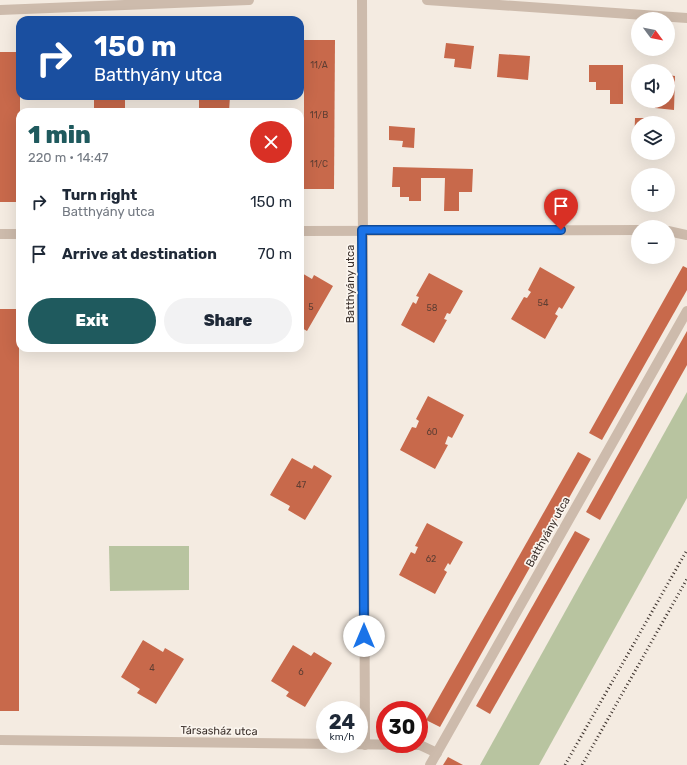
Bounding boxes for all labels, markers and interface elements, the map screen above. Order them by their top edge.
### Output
north arrow [631,12,675,56]
map controls [631,12,675,264]
text: 150 m [94,30,177,63]
icon: right [28,32,80,84]
house number: 11/A [310,60,328,70]
text: Batthyány utca [94,64,222,86]
button: sound [631,64,675,108]
house number: 11/B [310,110,328,120]
button: layers [631,116,675,160]
text: 1 min [28,121,91,149]
button: close [250,121,292,163]
text: 220 m · 14:47 [28,150,108,165]
house number: 11/C [310,159,328,169]
button: + [631,168,675,212]
text: Turn right [62,186,137,204]
pin [544,189,578,230]
icon: right [28,191,50,213]
text: 150 m [250,193,292,211]
icon: arrive [550,195,572,217]
text: Batthyány utca [62,204,155,219]
button: − [631,220,675,264]
icon: arrive [28,243,50,265]
text: Arrive at destination [62,245,217,263]
text: 70 m [258,245,292,263]
street label: Batthyány utca [344,245,357,323]
button: Exit [28,298,156,344]
button: Share [164,298,292,344]
house number: 54 [538,298,549,308]
house number: 5 [308,302,314,312]
house number: 58 [426,303,438,313]
house number: 60 [426,427,438,437]
house number: 47 [296,480,306,490]
street label: Batthyány utca [523,495,573,569]
house number: 62 [426,554,436,564]
position arrow [343,615,385,657]
house number: 4 [149,663,155,673]
house number: 6 [298,667,304,677]
speed limit sign: 30 [376,701,428,753]
text: 24 [329,710,355,734]
street label: Társasház utca [180,724,258,738]
text: km/h [330,731,354,743]

